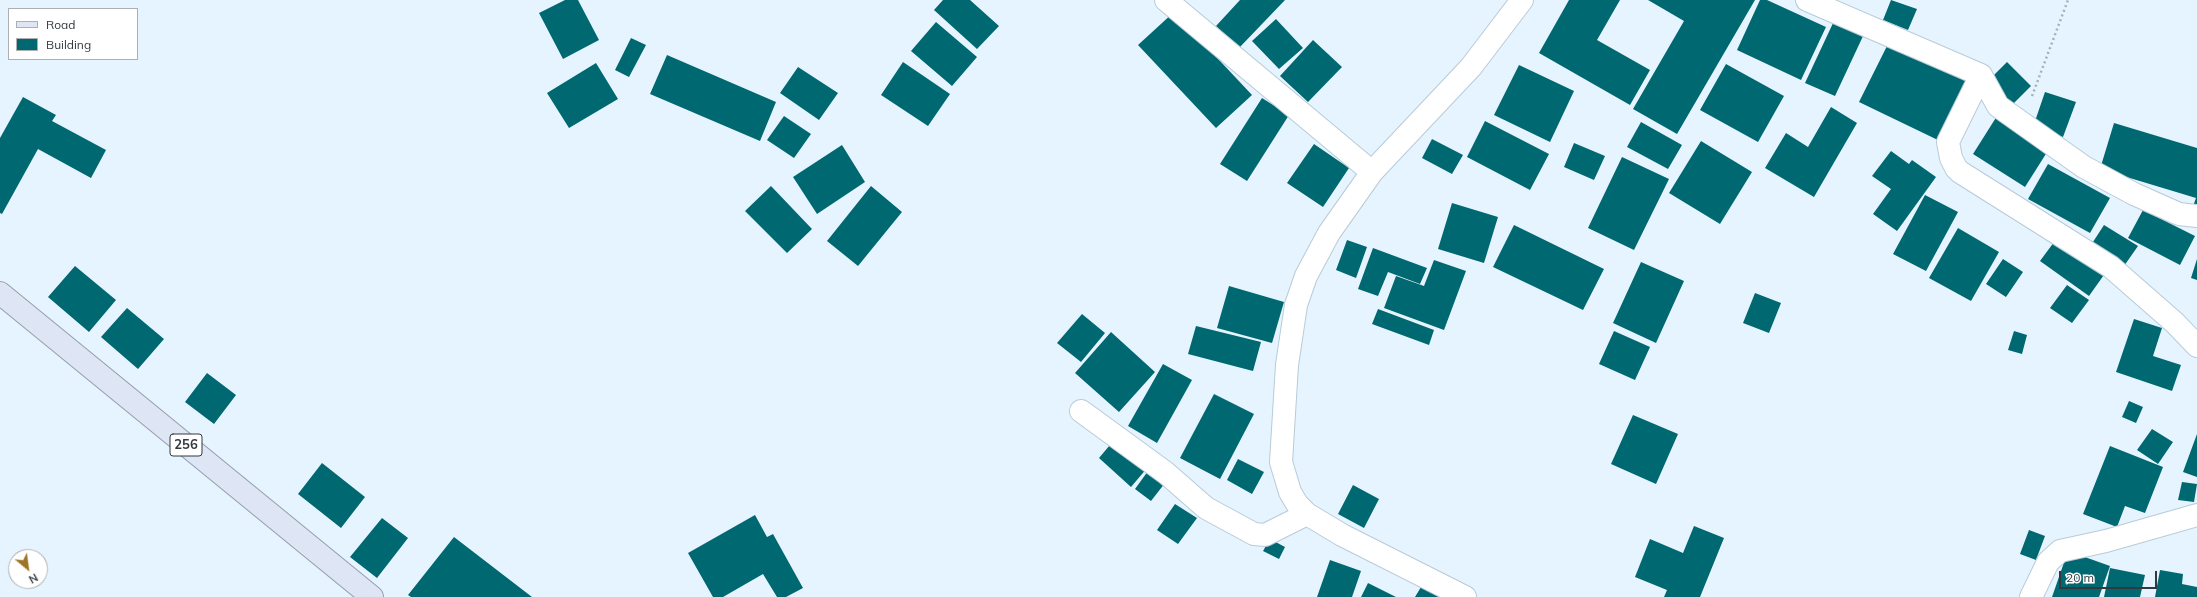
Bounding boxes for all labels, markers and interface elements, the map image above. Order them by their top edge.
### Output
legend [8,8,138,60]
text: Road [46,17,75,32]
text: Building [46,37,91,52]
road number: 256 [170,434,202,456]
north arrow [8,549,48,589]
scale bar [2061,563,2159,589]
text: N [26,570,40,587]
text: 20 m [2066,570,2094,585]

